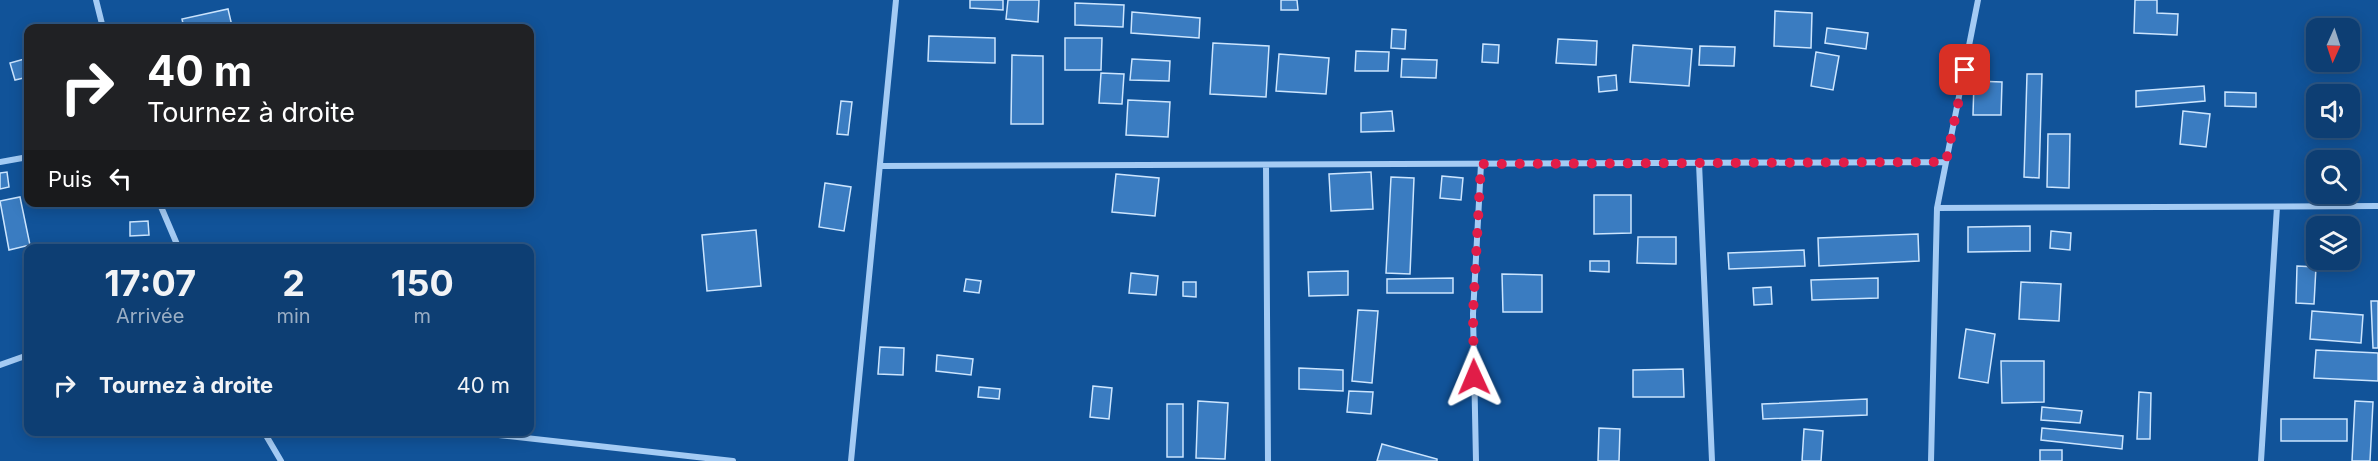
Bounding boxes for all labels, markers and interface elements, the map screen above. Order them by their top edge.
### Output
north arrow [2306,18,2360,72]
map controls [2306,18,2360,270]
pin [1939,44,1990,95]
text: 40 m [147,45,252,96]
icon: right [48,48,126,126]
icon: arrive [1948,53,1981,86]
button: sound [2306,84,2360,138]
text: Tournez à droite [147,96,355,129]
button: search [2306,150,2360,204]
icon: left [104,162,137,195]
text: Puis [48,166,92,192]
button: layers [2306,216,2360,270]
text: 17:07 [104,261,196,305]
text: 2 [282,261,305,305]
text: 150 [391,261,454,305]
text: Arrivée [116,304,184,328]
text: min [276,304,311,328]
text: m [414,304,431,328]
position arrow [1442,345,1506,409]
icon: right [48,369,81,402]
text: Tournez à droite [99,372,273,398]
text: 40 m [456,372,510,398]

